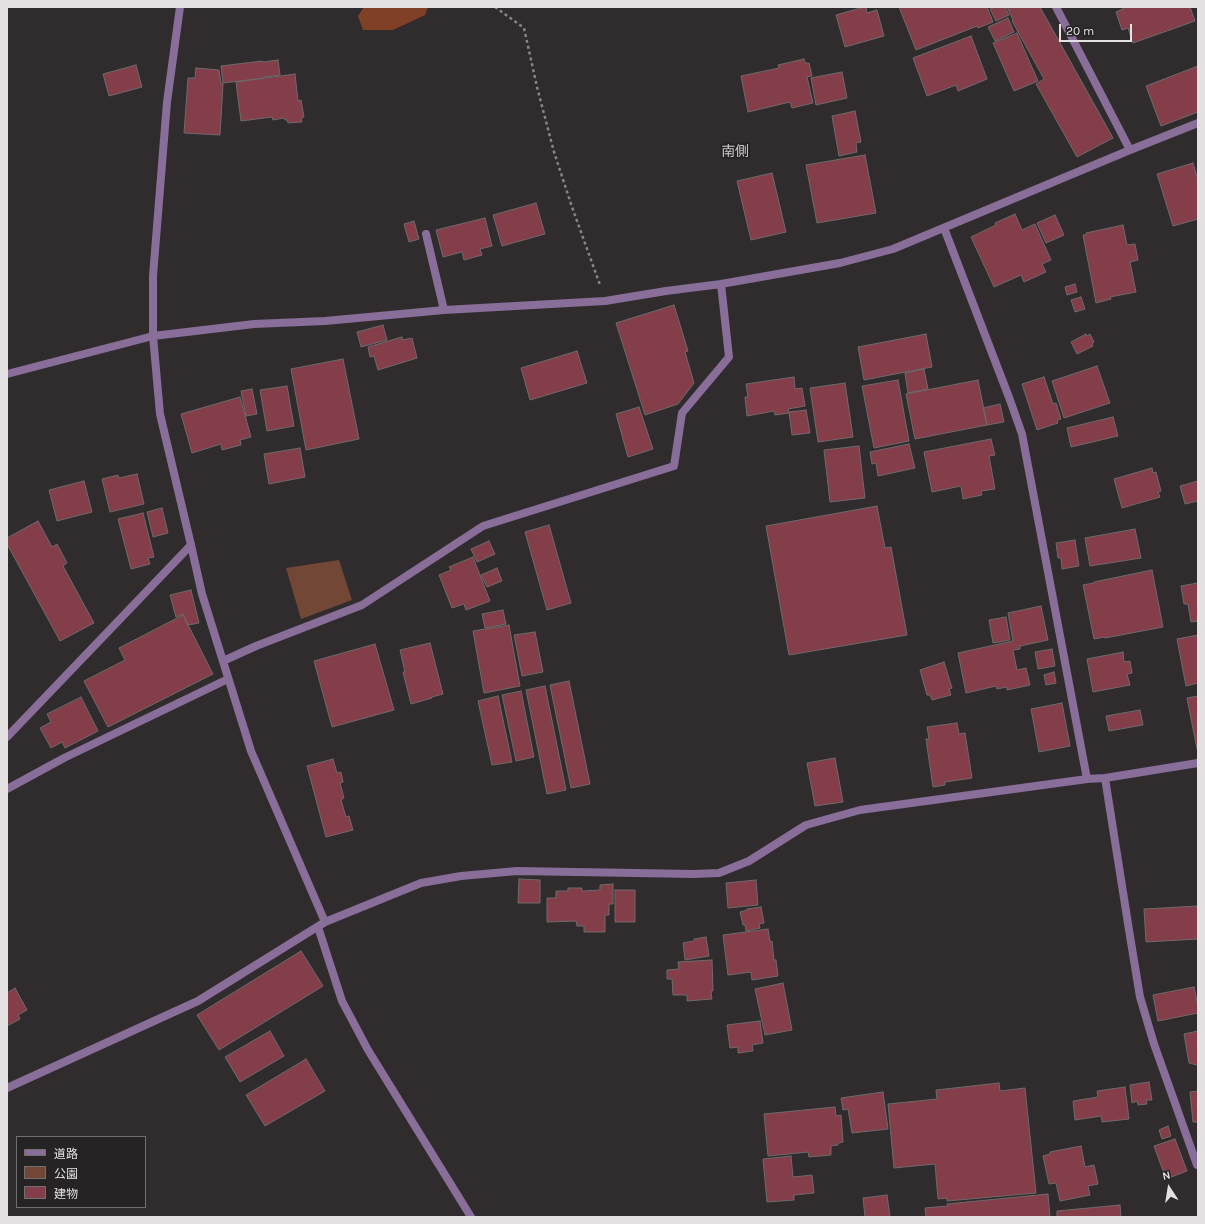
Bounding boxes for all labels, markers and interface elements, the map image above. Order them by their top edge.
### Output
scale bar [1061,16,1134,42]
text: 20 m [1066,24,1094,38]
district label: 南側 [721,144,749,160]
legend [16,1136,146,1208]
text: 道路 [54,1147,78,1161]
text: 公園 [54,1167,78,1181]
north arrow [1149,1168,1189,1208]
text: N [1161,1169,1172,1183]
text: 建物 [54,1187,78,1201]

